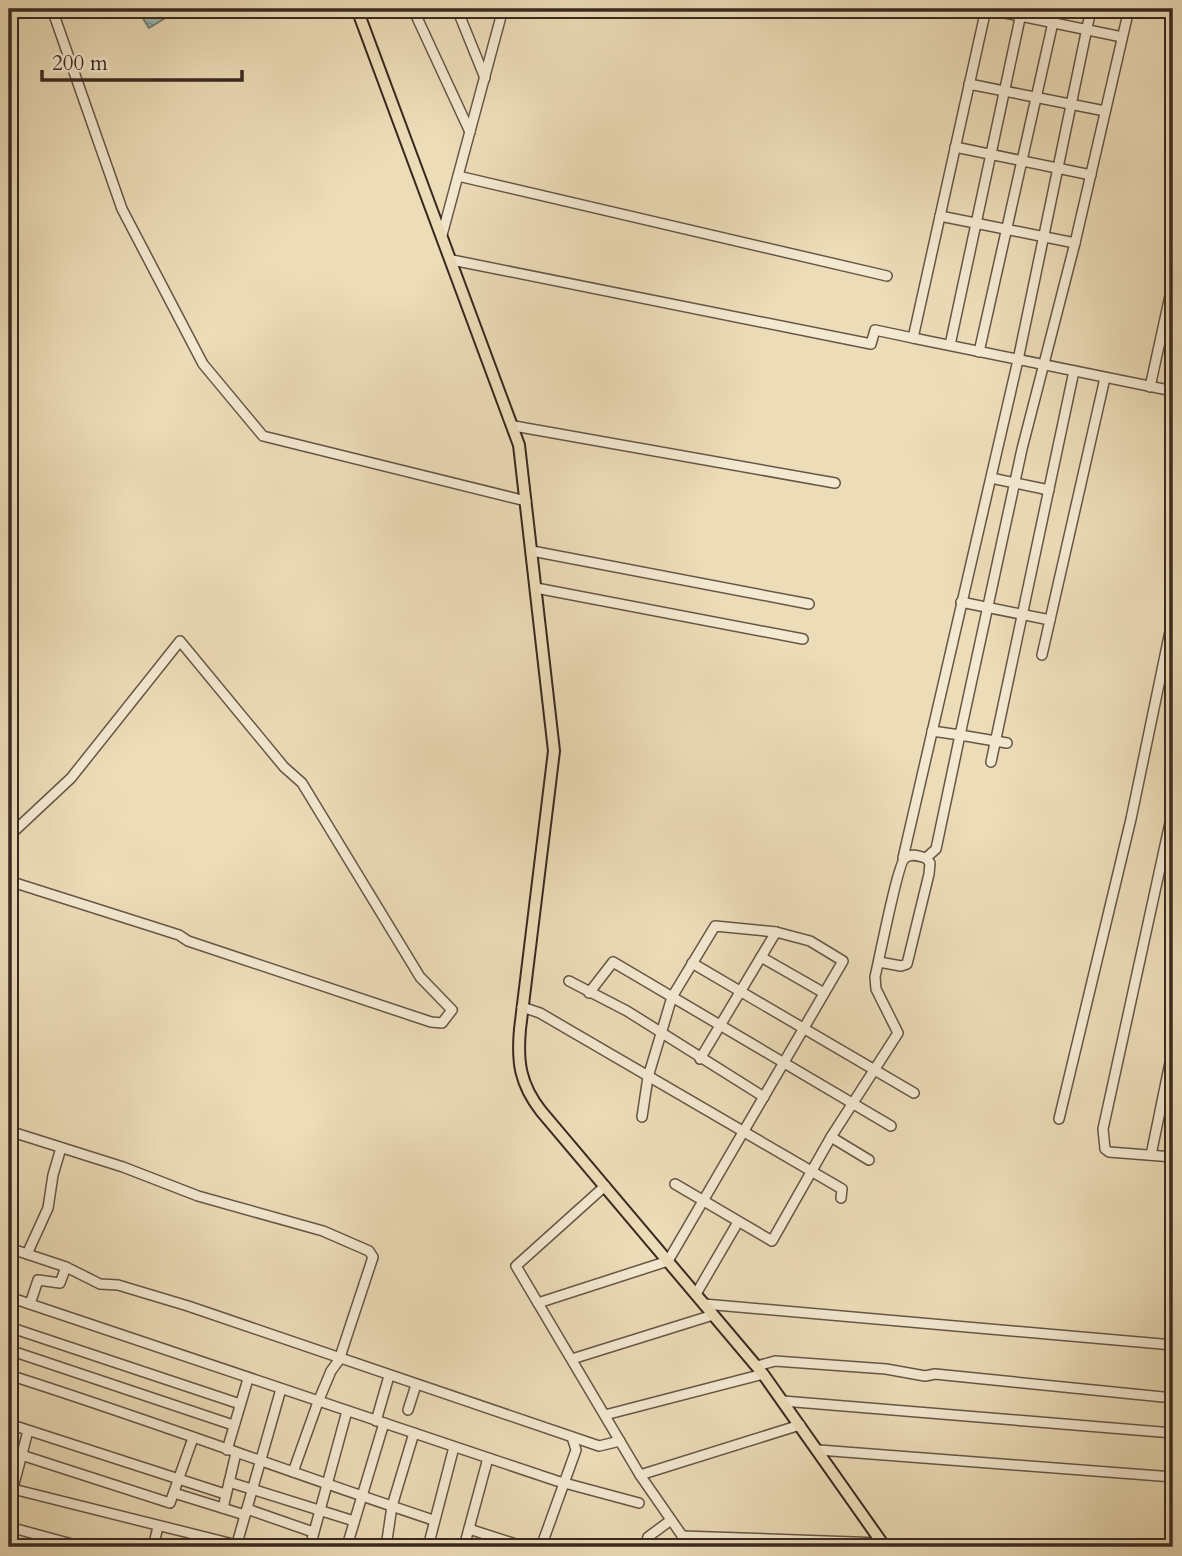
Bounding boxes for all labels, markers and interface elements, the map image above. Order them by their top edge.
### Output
scale bar [42,38,242,82]
text: 200 m [52,49,108,78]

